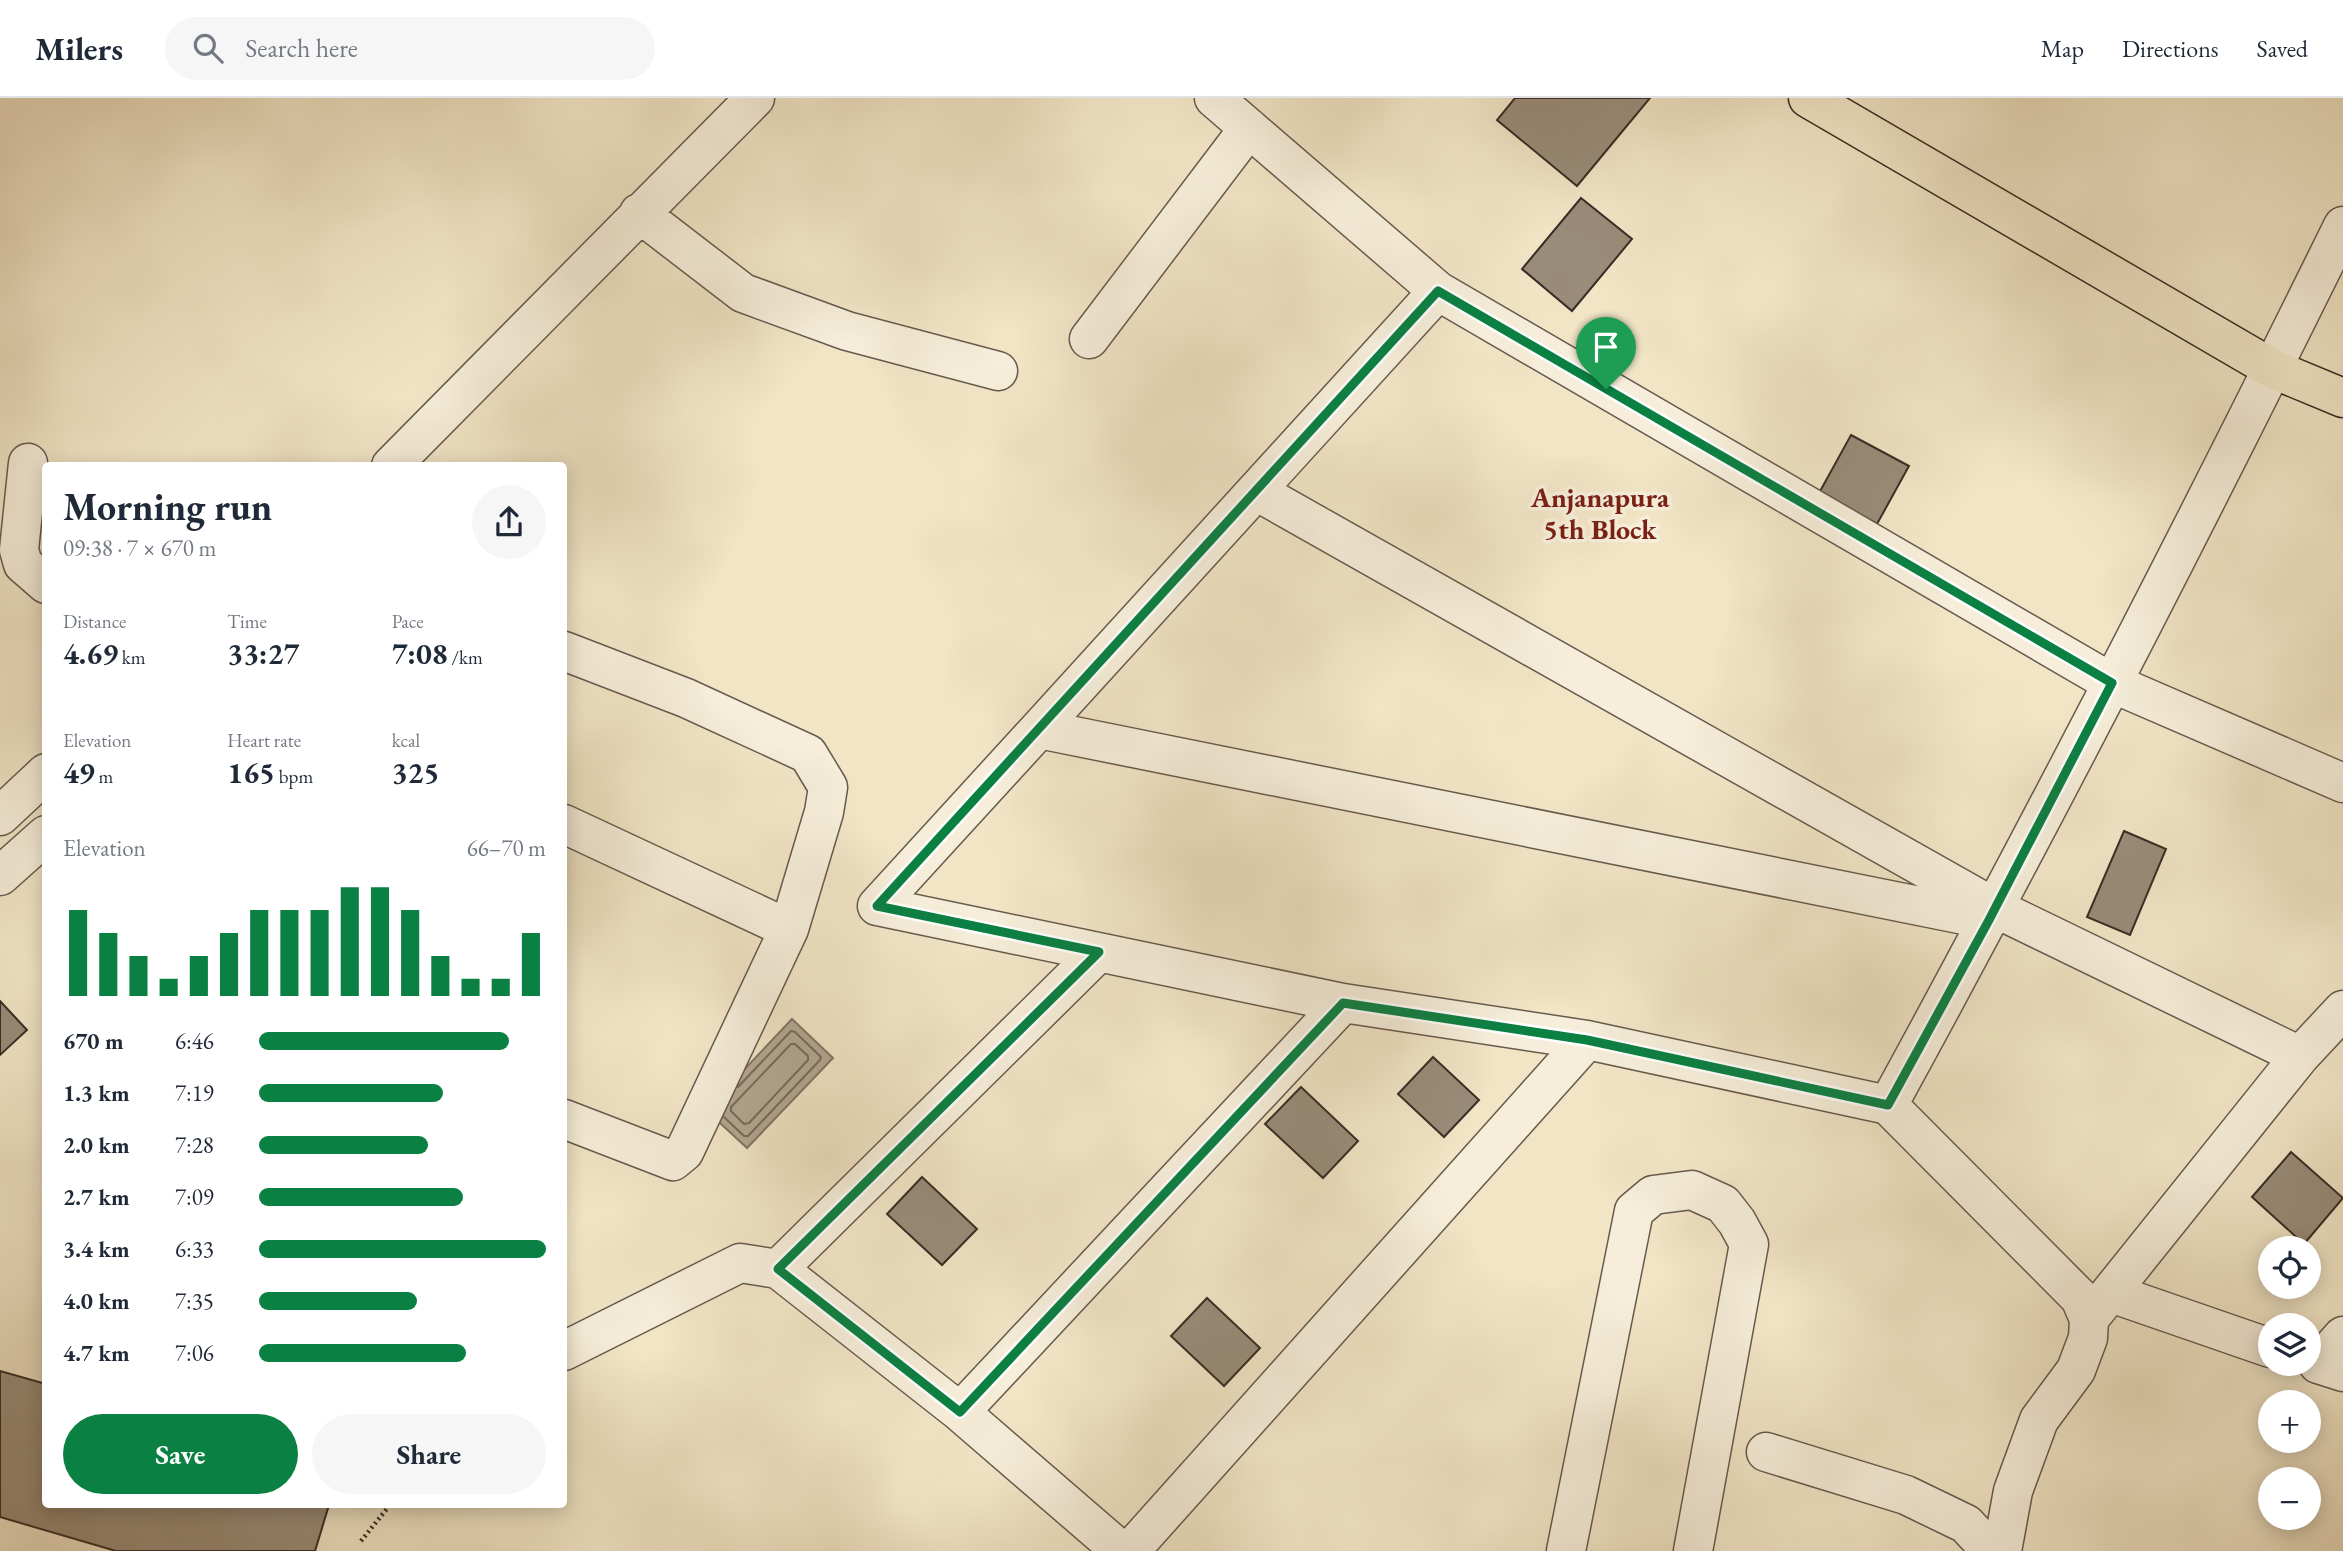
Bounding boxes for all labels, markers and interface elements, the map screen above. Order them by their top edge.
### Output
search box [165,17,655,80]
text: Milers [35,27,123,70]
icon: search [189,29,227,67]
text: Search here [245,31,358,65]
text: Map [2041,33,2084,64]
text: Directions [2122,33,2219,64]
text: Saved [2257,33,2308,64]
pin [1576,317,1636,389]
icon: arrive [1587,328,1625,366]
district label: Anjanapura 5th Block [1530,479,1670,547]
text: Morning run [63,482,272,531]
button: share [472,485,546,559]
text: 09:38 · 7 × 670 m [63,533,216,563]
text: Distance [63,609,126,634]
text: Time [227,609,267,634]
text: Pace [392,609,424,634]
text: 4.69 [63,634,118,673]
text: 33:27 [227,634,299,673]
text: 7:08 [392,634,448,673]
text: km [118,645,146,670]
text: /km [448,645,483,670]
text: Elevation [63,728,131,753]
text: Heart rate [227,728,301,753]
text: kcal [392,728,420,753]
text: 49 [63,753,95,792]
text: 165 [227,753,275,792]
text: 325 [392,753,439,792]
text: m [95,764,113,789]
text: bpm [275,764,313,789]
text: Elevation [63,833,146,863]
text: 66–70 m [467,833,546,863]
text: 670 m [63,1026,124,1056]
text: 6:46 [175,1026,214,1056]
text: 1.3 km [63,1078,130,1108]
text: 7:19 [175,1078,214,1108]
text: 2.0 km [63,1130,130,1160]
text: 7:28 [175,1130,214,1160]
text: 2.7 km [63,1182,130,1212]
text: 7:09 [175,1182,214,1212]
text: 3.4 km [63,1234,130,1264]
text: 6:33 [175,1234,214,1264]
map controls [2258,1236,2321,1530]
button: locate [2258,1236,2321,1299]
text: 4.0 km [63,1286,130,1316]
text: 7:35 [175,1286,214,1316]
button: layers [2258,1313,2321,1376]
text: 4.7 km [63,1338,130,1368]
text: 7:06 [175,1338,214,1368]
button: + [2258,1390,2321,1453]
button: Save [63,1414,298,1494]
button: Share [312,1414,546,1494]
button: − [2258,1467,2321,1530]

